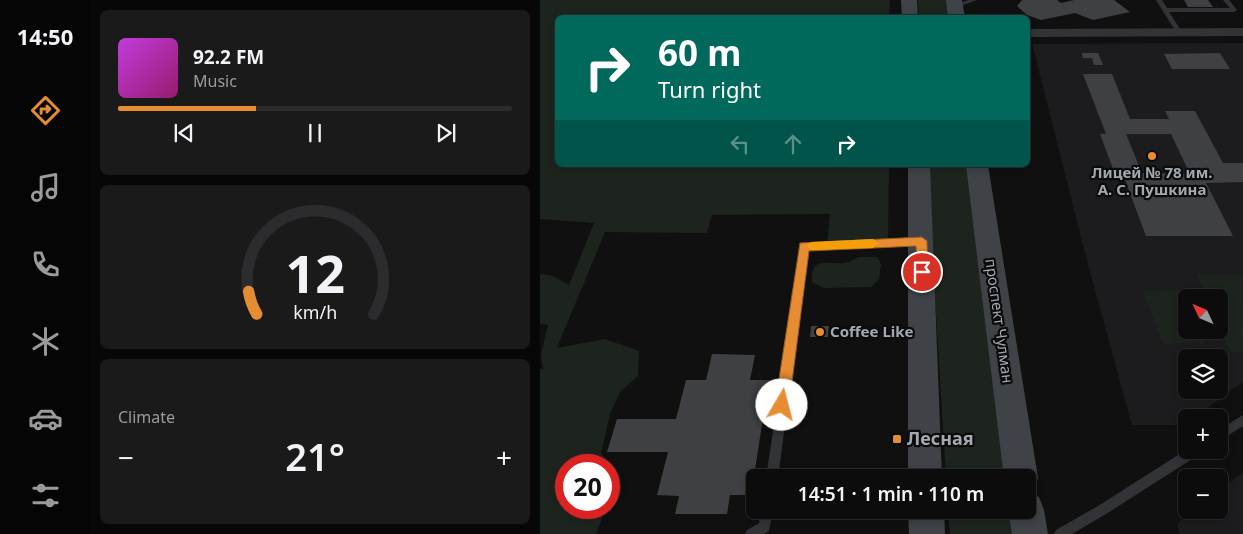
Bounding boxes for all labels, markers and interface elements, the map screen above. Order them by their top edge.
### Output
text: 14:50 [17,21,73,51]
text: 60 m [658,29,741,76]
icon: right [575,35,640,100]
text: 92.2 FM [193,44,264,70]
text: Music [193,70,237,92]
text: Turn right [658,74,761,104]
icon: directions [28,93,63,128]
icon: previous [170,119,198,147]
icon: pause [301,119,329,147]
icon: next [432,119,460,147]
icon: left [726,130,754,158]
icon: ahead [779,130,807,158]
icon: right [832,130,860,158]
marker: Лицей № 78 им. А. С. Пушкина [1146,150,1158,162]
place label: Лицей № 78 им. А. С. Пушкина [1092,162,1212,199]
icon: music [28,170,63,205]
text: 12 [285,237,345,308]
icon: phone [28,247,63,282]
pin [901,251,943,293]
street label: проспект Чулман [981,257,1019,384]
icon: arrive [908,258,936,286]
north arrow [1178,289,1228,339]
map controls [1178,289,1228,519]
text: km/h [293,300,337,324]
place label: Coffee Like [830,321,914,341]
icon: climate [28,324,63,359]
marker: Coffee Like [814,326,826,338]
button: layers [1178,349,1228,399]
position arrow [755,378,807,430]
icon: car [28,401,63,436]
text: Climate [118,406,175,428]
button: + [1178,409,1228,459]
place label: Лесная [907,426,974,450]
text: 21° [285,430,345,482]
marker: Лесная [891,433,903,445]
text: − [118,438,134,476]
text: + [496,438,512,476]
speed limit sign: 20 [555,454,620,519]
button: − [1178,469,1228,519]
icon: filters [28,478,63,513]
text: 14:51 · 1 min · 110 m [798,481,984,507]

